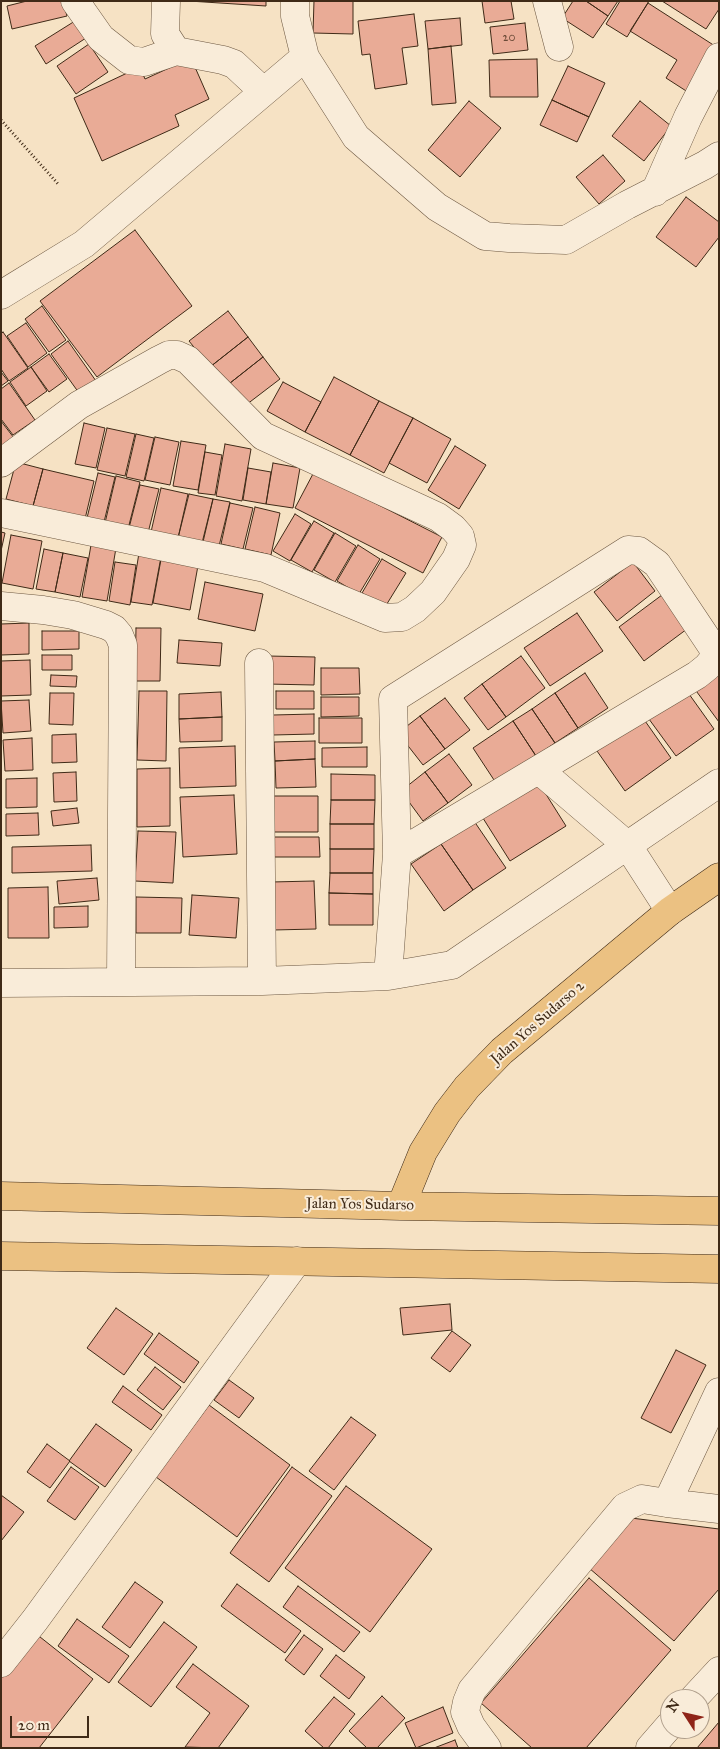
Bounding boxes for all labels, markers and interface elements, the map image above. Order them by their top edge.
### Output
house number: 20 [503,31,515,45]
street label: Jalan Yos Sudarso 2 [487,977,589,1069]
street label: Jalan Yos Sudarso [306,1195,414,1215]
north arrow [660,1689,710,1739]
text: N [663,1696,683,1715]
scale bar [12,1706,91,1738]
text: 20 m [18,1716,50,1734]

